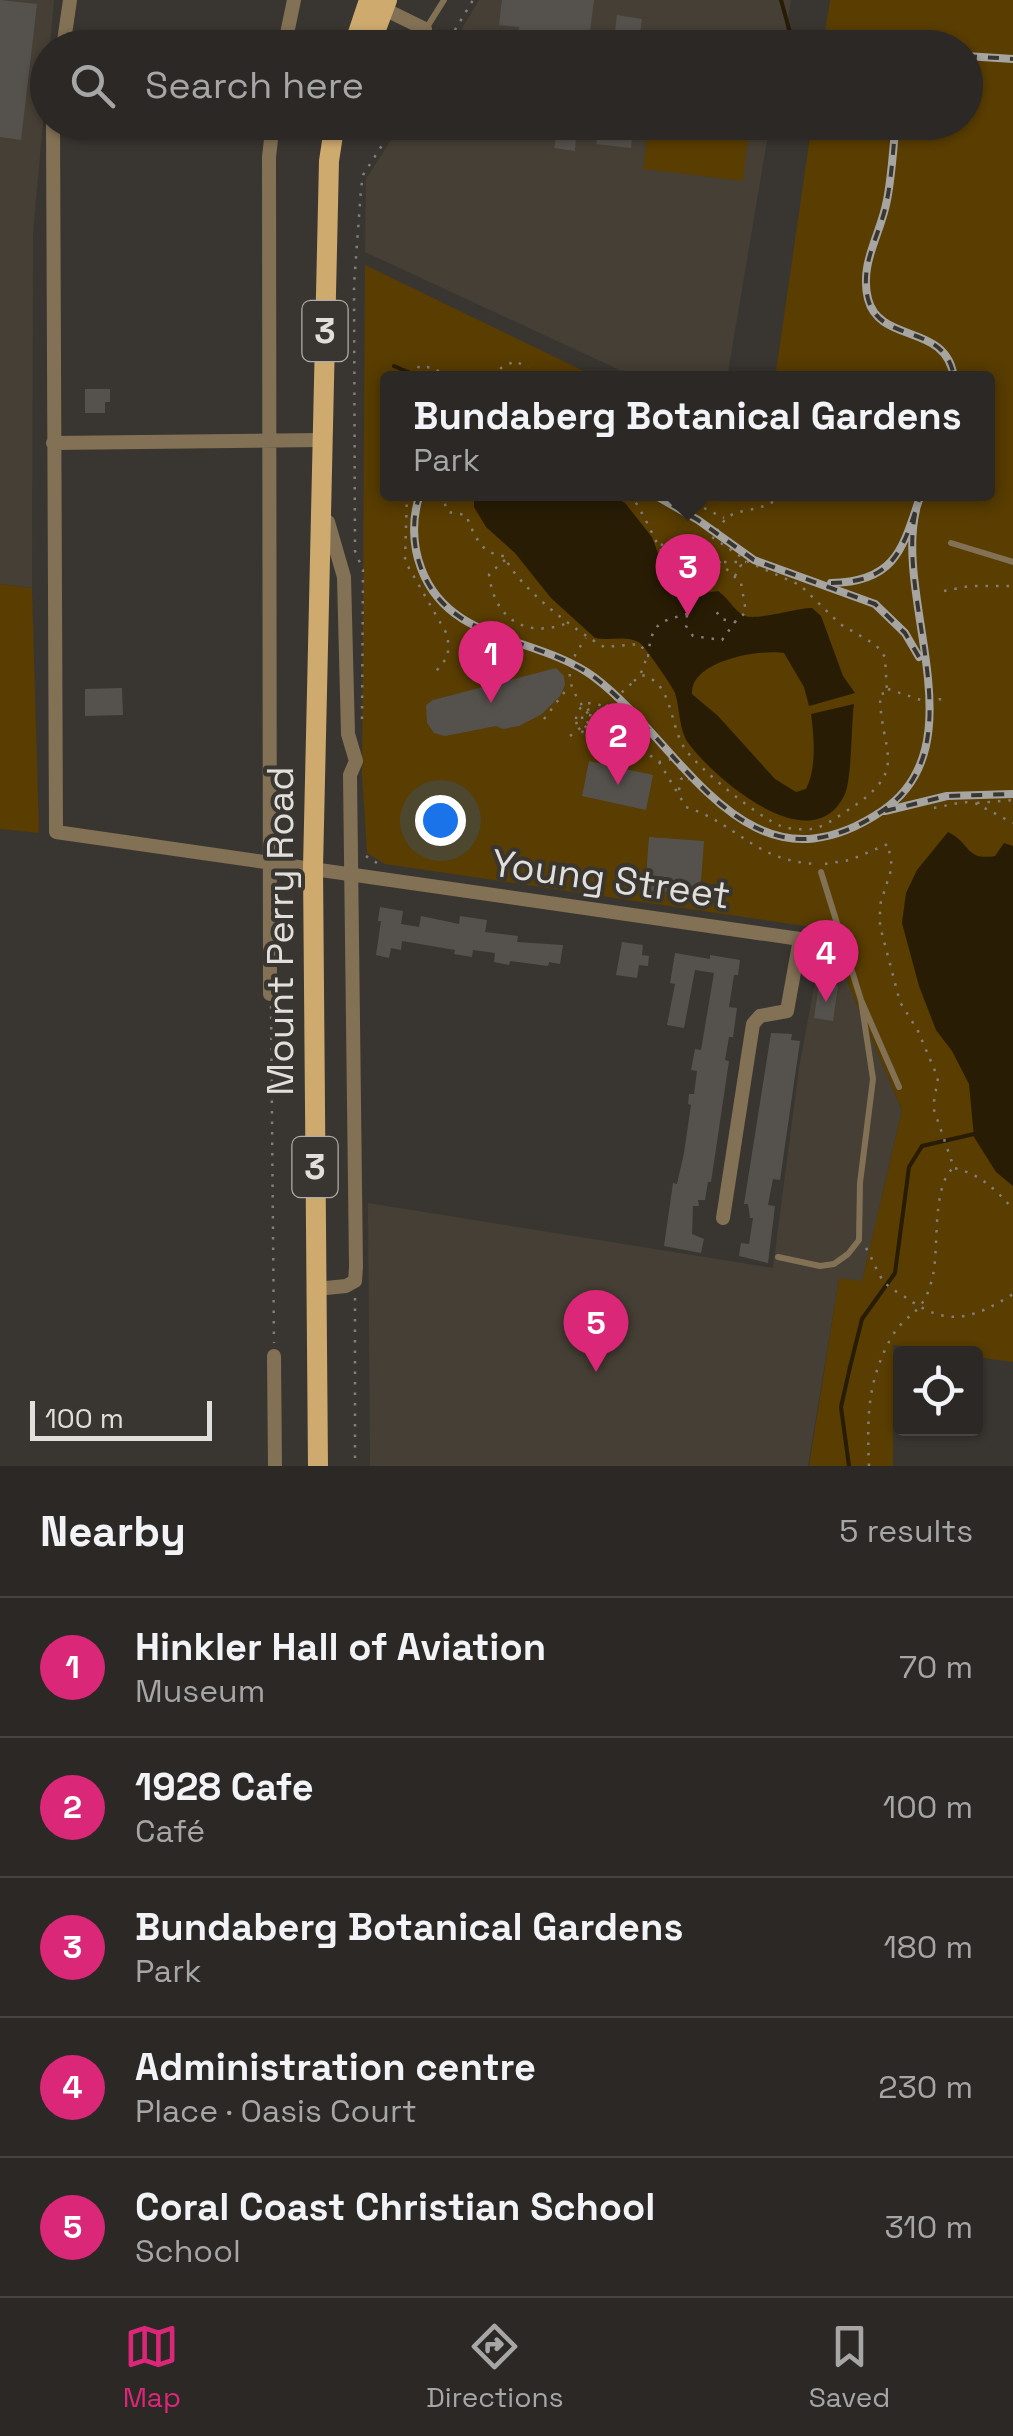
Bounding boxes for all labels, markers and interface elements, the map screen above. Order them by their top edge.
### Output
search box [30,30,983,140]
icon: search [65,58,120,113]
text: Search here [145,61,364,109]
road number: 3 [302,301,348,361]
popup [380,371,995,501]
text: Bundaberg Botanical Gardens [413,392,962,440]
text: Park [413,440,480,480]
pin: 3 [656,534,720,616]
pin: 1 [458,620,524,703]
pin: 2 [586,702,650,785]
street label: Mount Perry Road [256,766,304,1096]
your location [415,795,466,846]
street label: Young Street [489,839,733,919]
pin: 4 [794,920,858,1002]
road number: 3 [292,1137,338,1197]
pin: 5 [564,1290,628,1372]
map controls [893,1346,983,1436]
button: locate [893,1346,983,1436]
scale bar [30,1396,212,1440]
text: 100 m [45,1400,124,1436]
text: Nearby [40,1505,186,1558]
text: 5 results [839,1511,973,1551]
text: Hinkler Hall of Aviation [135,1623,546,1671]
text: 1 [65,1647,80,1687]
text: 70 m [899,1647,973,1687]
text: Museum [135,1671,265,1711]
text: 1928 Cafe [135,1763,314,1811]
text: 2 [63,1787,82,1827]
text: 100 m [883,1787,973,1827]
text: Café [135,1811,205,1851]
text: Bundaberg Botanical Gardens [135,1903,683,1951]
text: 3 [63,1927,82,1967]
text: 180 m [883,1927,973,1967]
text: Park [135,1951,202,1991]
text: Administration centre [135,2043,536,2091]
text: 4 [62,2067,83,2107]
text: 230 m [878,2067,973,2107]
text: Place · Oasis Court [135,2091,417,2131]
text: Coral Coast Christian School [135,2183,655,2231]
text: 5 [63,2207,82,2247]
text: 310 m [885,2207,973,2247]
text: School [135,2231,241,2271]
tab: Map [123,2319,181,2415]
tab: Directions [426,2319,563,2415]
tab: Saved [809,2319,890,2415]

